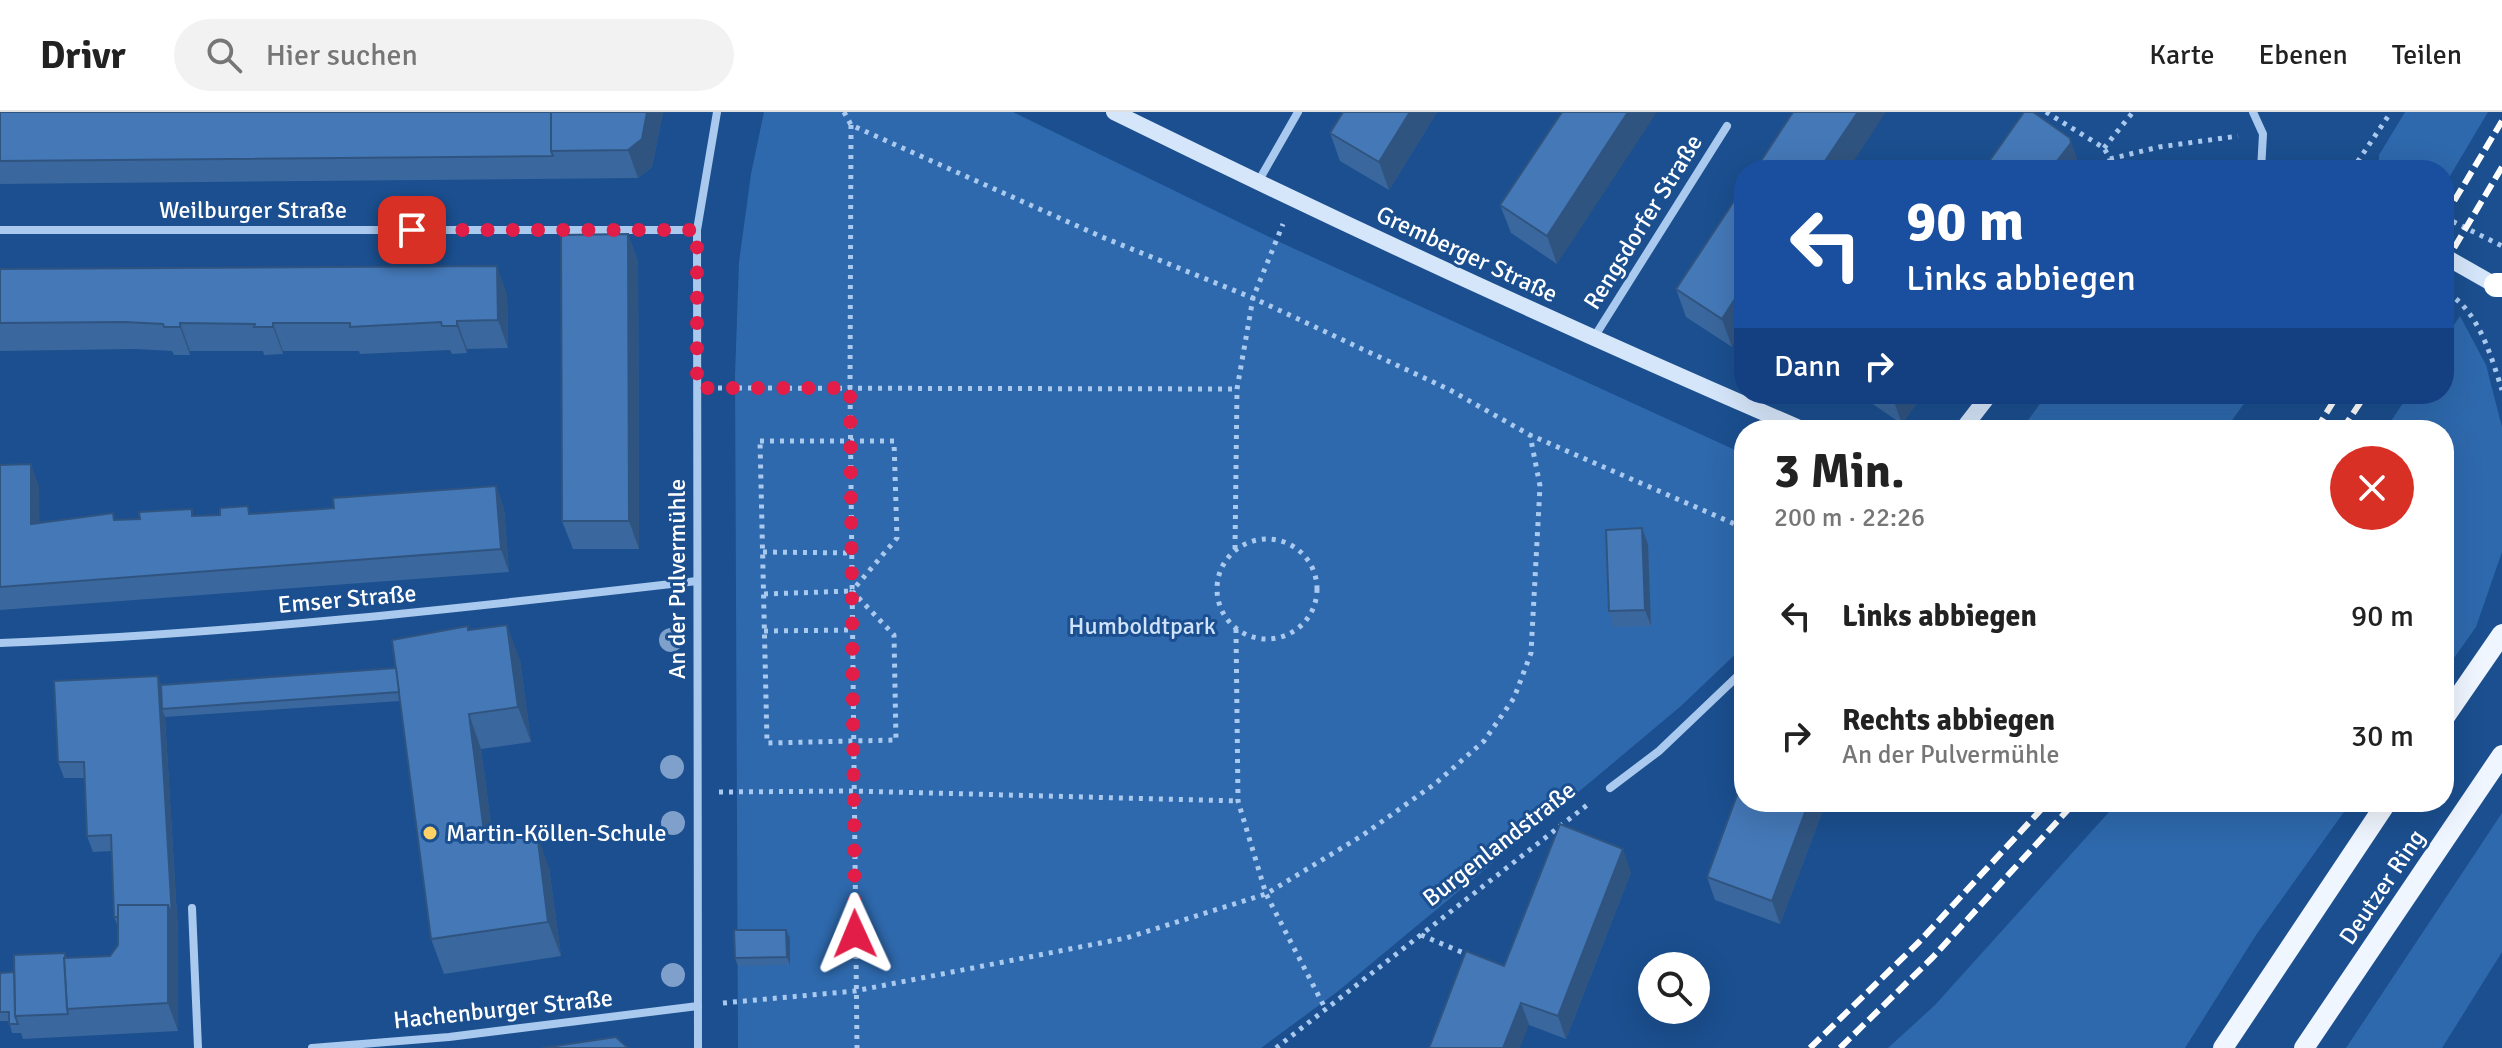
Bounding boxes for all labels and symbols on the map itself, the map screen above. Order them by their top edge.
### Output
street label: Rengsdorfer Straße [1577,129,1709,315]
street label: Weilburger Straße [159,195,347,225]
pin [378,196,446,264]
street label: Gremberger Straße [1372,199,1562,309]
street label: An der Pulvermühle [662,479,692,679]
street label: Emser Straße [276,578,418,620]
park label: Humboldtpark [1068,611,1216,641]
street label: Burgenlandstraße [1417,775,1581,913]
place label: Martin-Köllen-Schule [446,818,667,848]
marker: Martin-Köllen-Schule [421,824,439,842]
street label: Deutzer Ring [2332,824,2432,950]
position arrow [813,892,897,976]
street label: Hachenburger Straße [392,983,614,1035]

